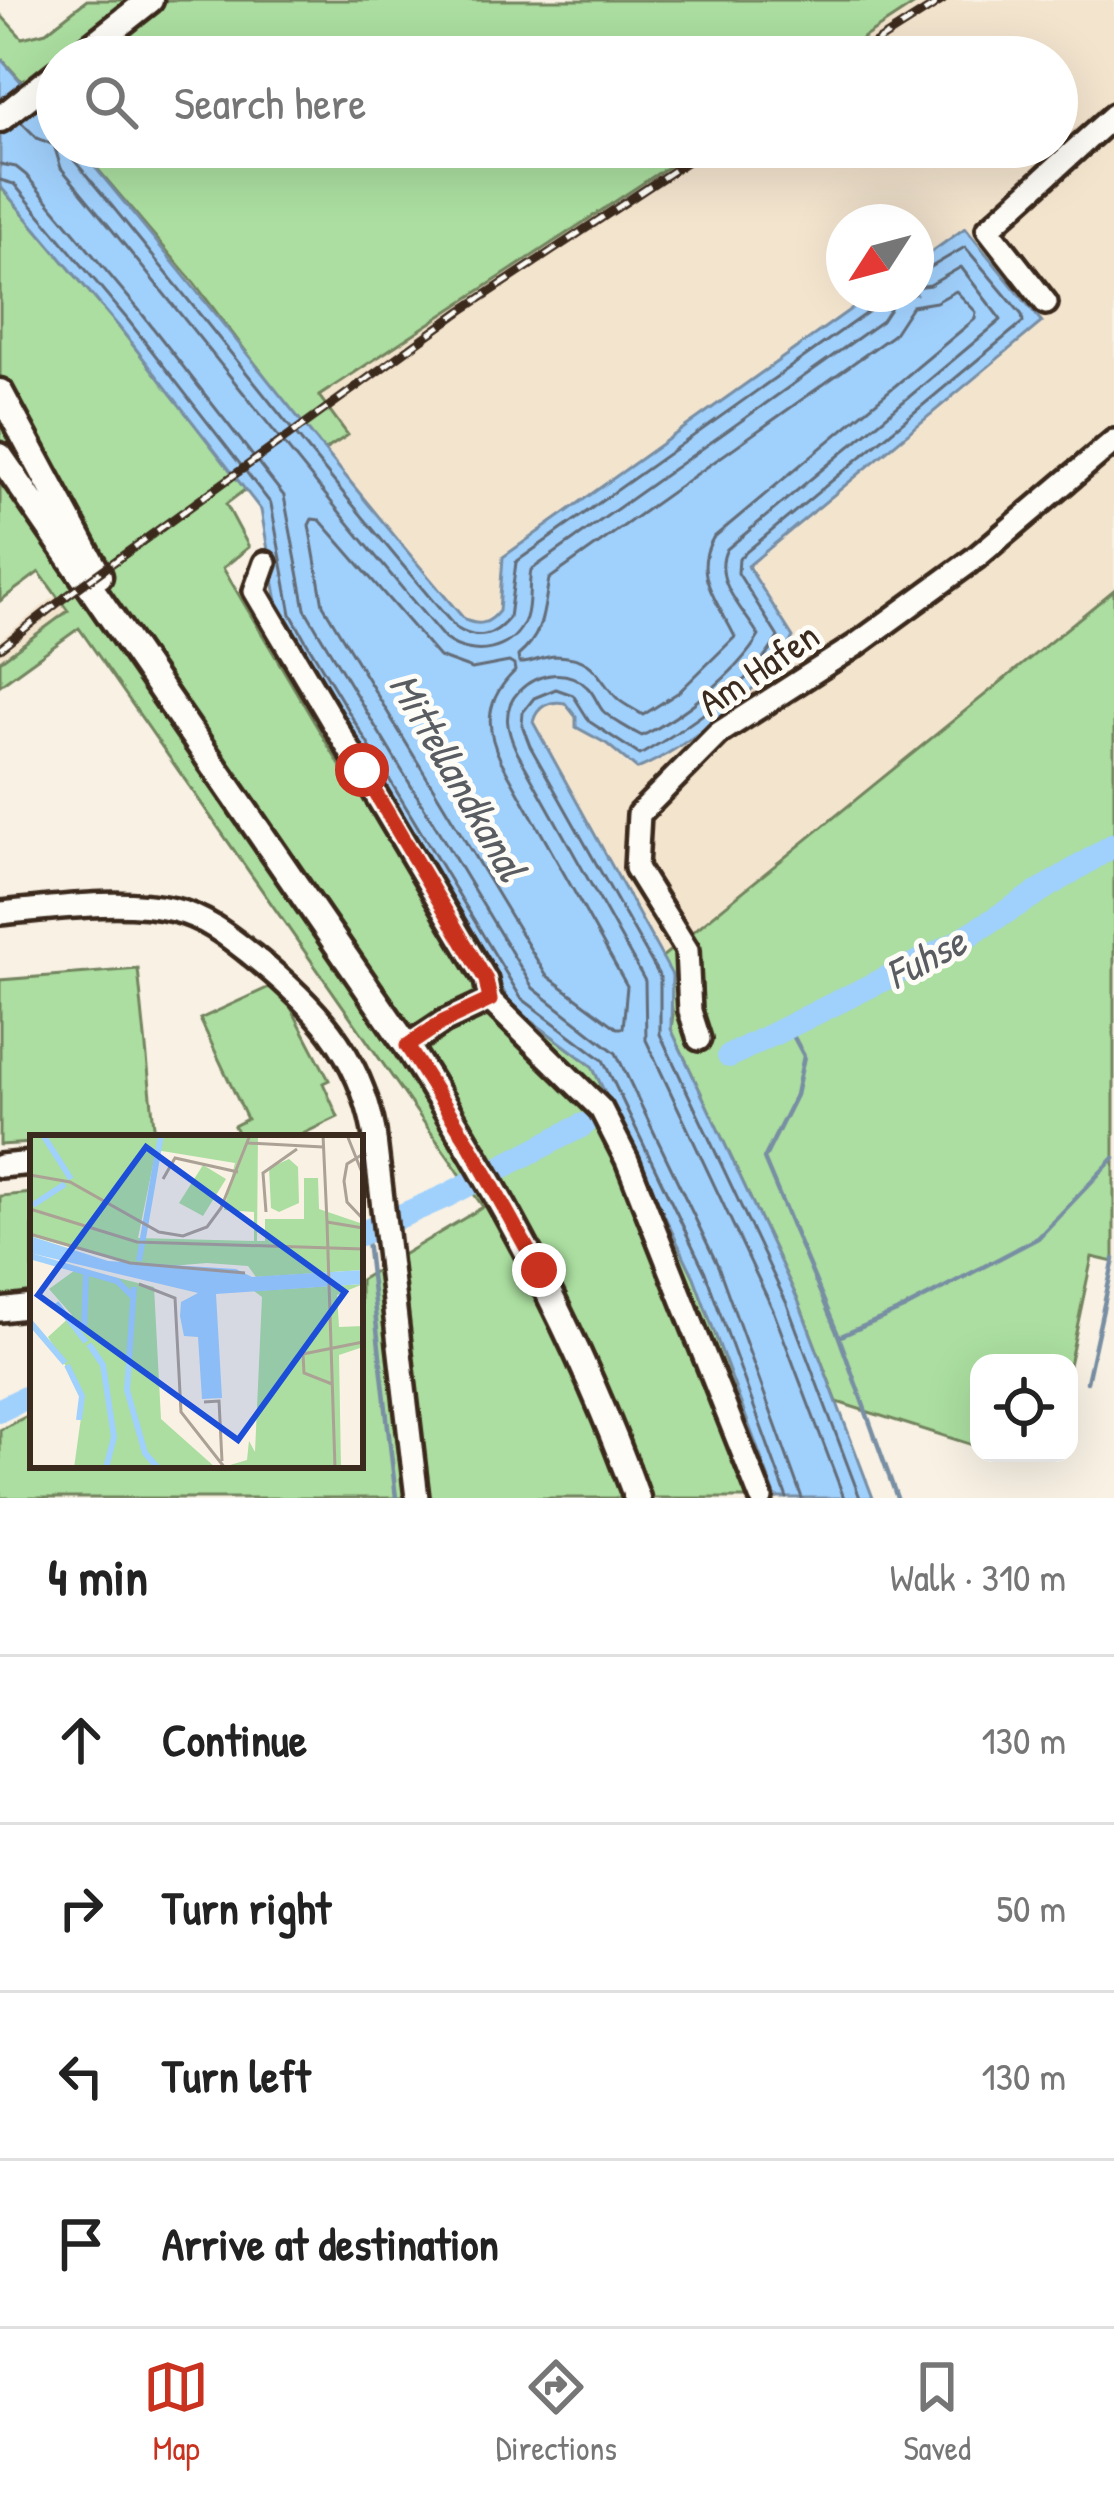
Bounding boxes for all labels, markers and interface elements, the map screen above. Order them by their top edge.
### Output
search box [36,36,1078,168]
icon: search [78,69,144,135]
text: Search here [174,72,366,133]
north arrow [826,204,934,312]
street label: Am Hafen [687,608,829,728]
water label: Mittellandkanal [377,662,542,892]
route start [335,743,389,797]
water label: Fuhse [875,911,977,1002]
inset map [30,1135,363,1468]
route end [512,1243,566,1297]
map controls [970,1354,1078,1462]
button: locate [970,1354,1078,1462]
text: 4 min [48,1542,148,1611]
text: Walk · 310 m [890,1550,1066,1603]
icon: ahead [48,1707,114,1773]
text: Continue [162,1709,307,1770]
text: 130 m [981,1713,1066,1766]
icon: right [48,1875,114,1941]
text: Turn right [162,1877,331,1938]
text: 50 m [997,1881,1066,1934]
icon: left [48,2043,114,2109]
text: Turn left [162,2045,311,2106]
text: 130 m [981,2049,1066,2102]
icon: arrive [48,2211,114,2277]
text: Arrive at destination [162,2213,499,2274]
tab: Map [143,2354,209,2470]
tab: Directions [496,2354,617,2470]
tab: Saved [903,2354,971,2470]

